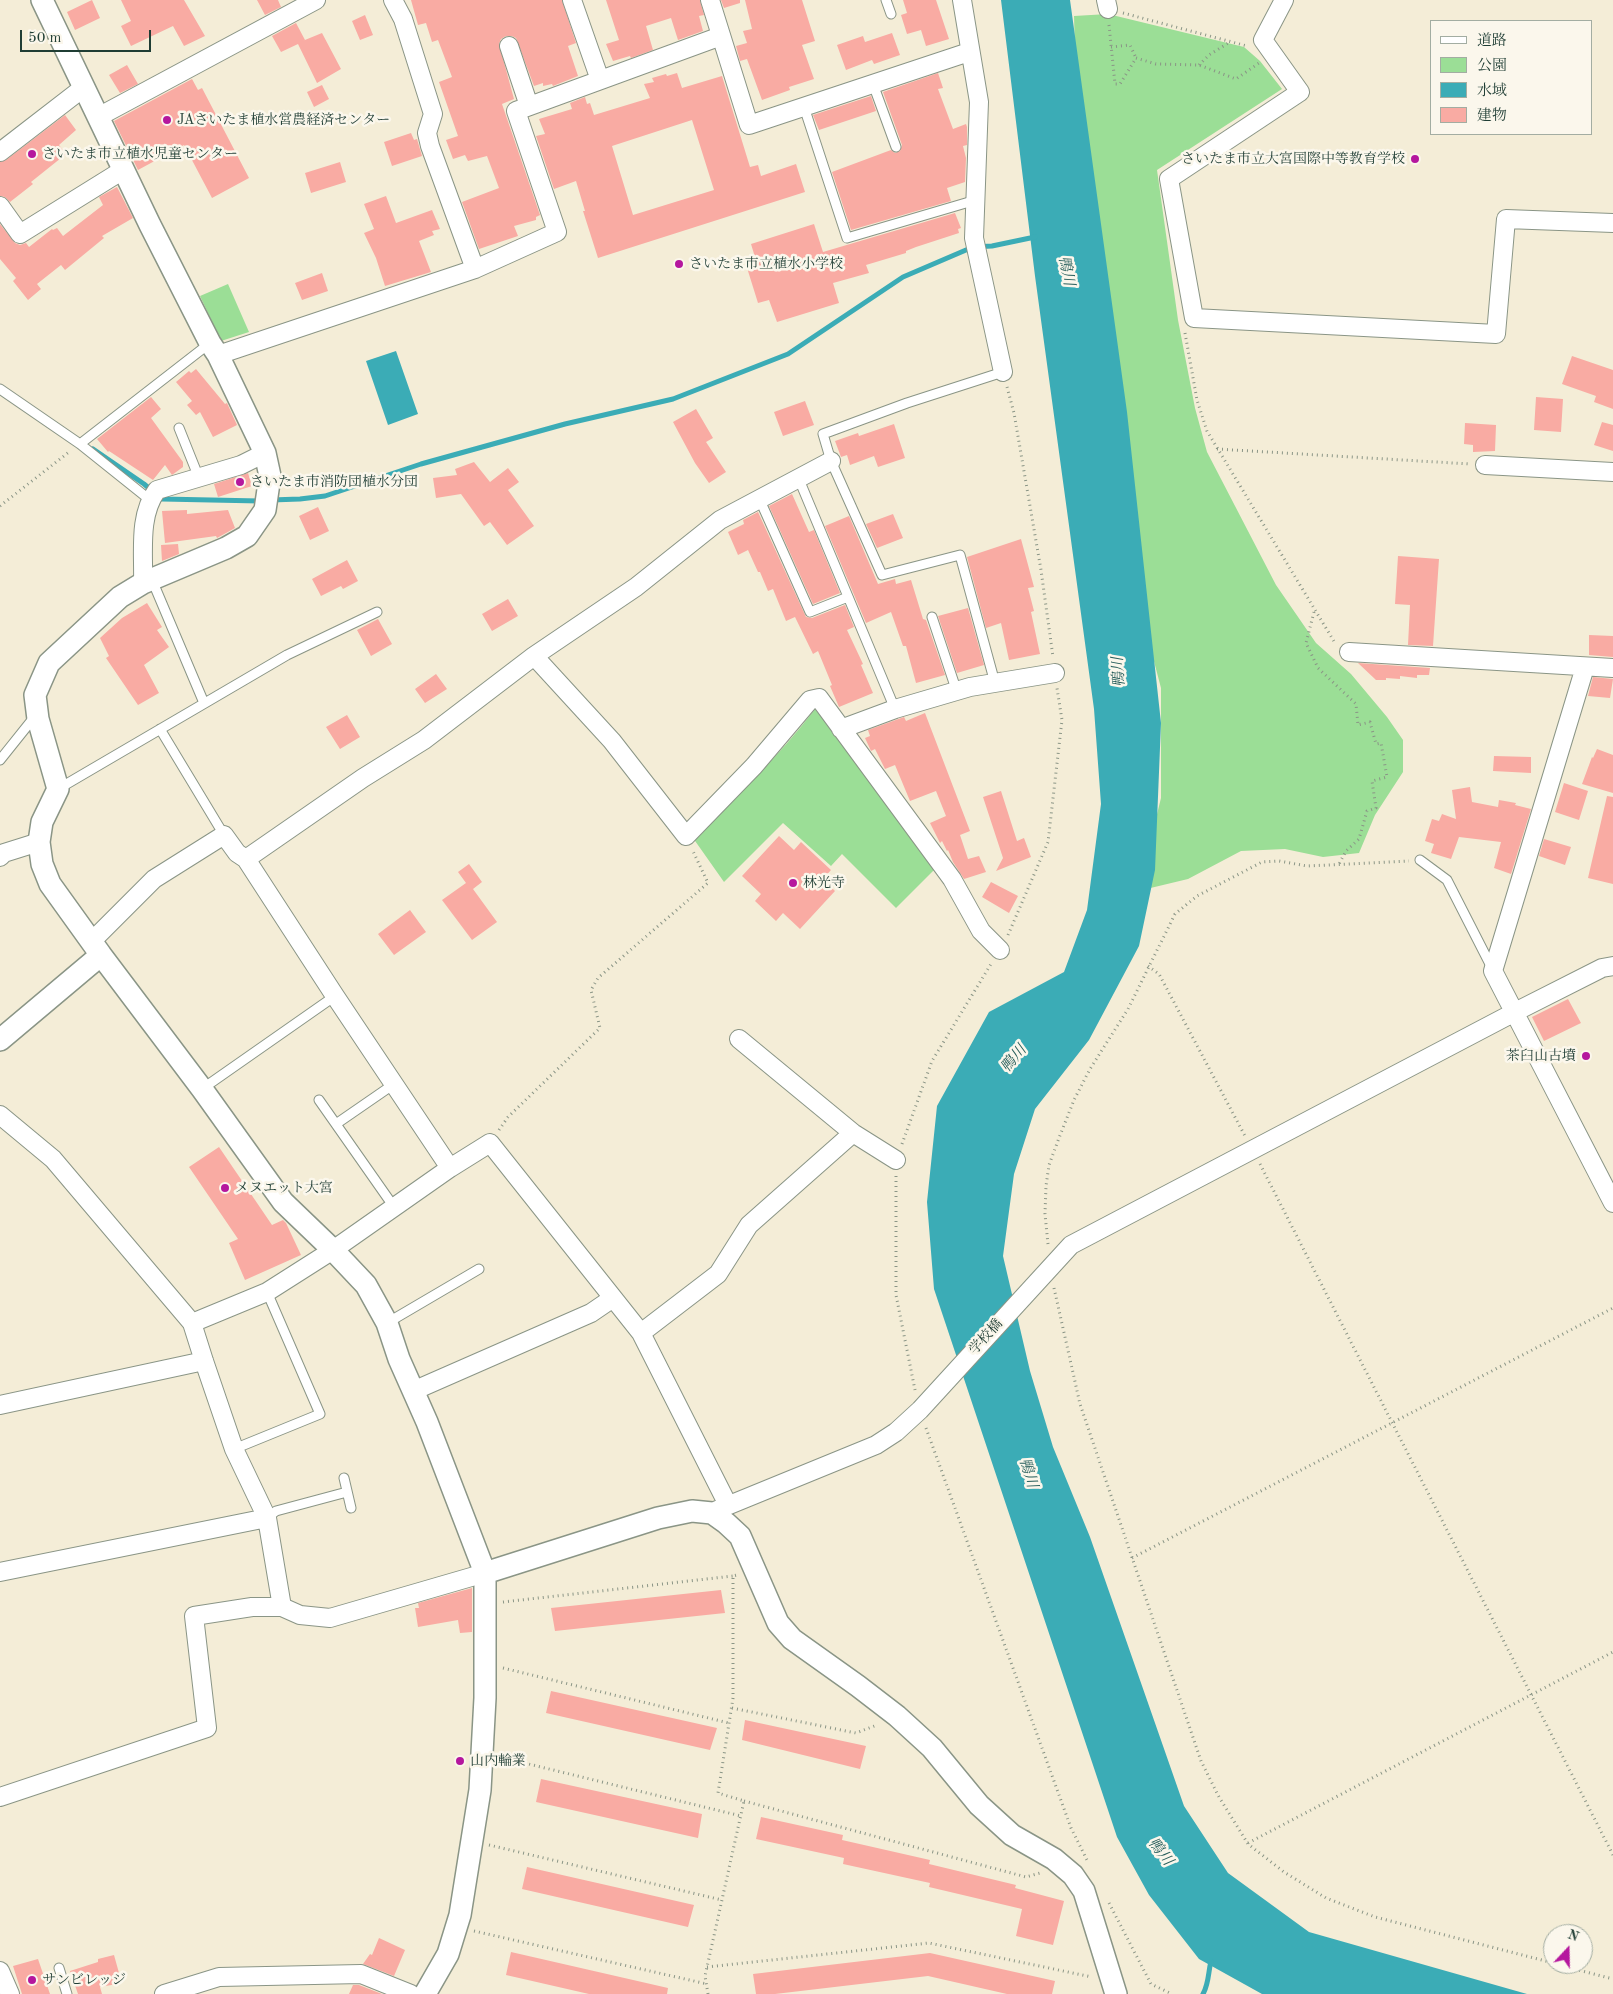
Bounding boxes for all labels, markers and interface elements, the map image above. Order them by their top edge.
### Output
scale bar [22,20,154,52]
legend [1430,20,1593,135]
text: 50 m [28,31,62,46]
text: 道路 [1477,34,1507,49]
text: 公園 [1477,59,1507,74]
text: 水域 [1477,84,1507,99]
text: 建物 [1477,109,1507,124]
place label: JAさいたま植水営農経済センター [177,112,390,128]
marker: JAさいたま植水営農経済センター [161,114,173,126]
place label: さいたま市立植水児童センター [42,146,238,162]
marker: さいたま市立植水児童センター [26,148,38,160]
place label: さいたま市立大宮国際中等教育学校 [1181,151,1405,167]
marker: さいたま市立大宮国際中等教育学校 [1409,153,1421,165]
water label: 鴨川 [1054,255,1078,287]
place label: さいたま市立植水小学校 [689,256,843,272]
marker: さいたま市立植水小学校 [673,258,685,270]
place label: さいたま市消防団植水分団 [250,474,418,490]
marker: さいたま市消防団植水分団 [234,476,246,488]
water label: 鴨川 [1109,656,1129,688]
place label: 林光寺 [803,875,845,891]
marker: 林光寺 [787,877,799,889]
water label: 鴨川 [997,1042,1031,1076]
place label: 茶臼山古墳 [1506,1048,1576,1064]
marker: 茶臼山古墳 [1580,1050,1592,1062]
place label: メヌエット大宮 [235,1180,333,1196]
marker: メヌエット大宮 [219,1182,231,1194]
street label: 学校橋 [966,1316,1006,1358]
water label: 鴨川 [1015,1456,1041,1490]
place label: 山内輪業 [470,1753,526,1769]
marker: 山内輪業 [454,1755,466,1767]
water label: 鴨川 [1144,1835,1176,1869]
north arrow [1543,1924,1593,1974]
text: N [1566,1927,1581,1944]
place label: サンビレッジ [42,1972,126,1988]
marker: サンビレッジ [26,1974,38,1986]

